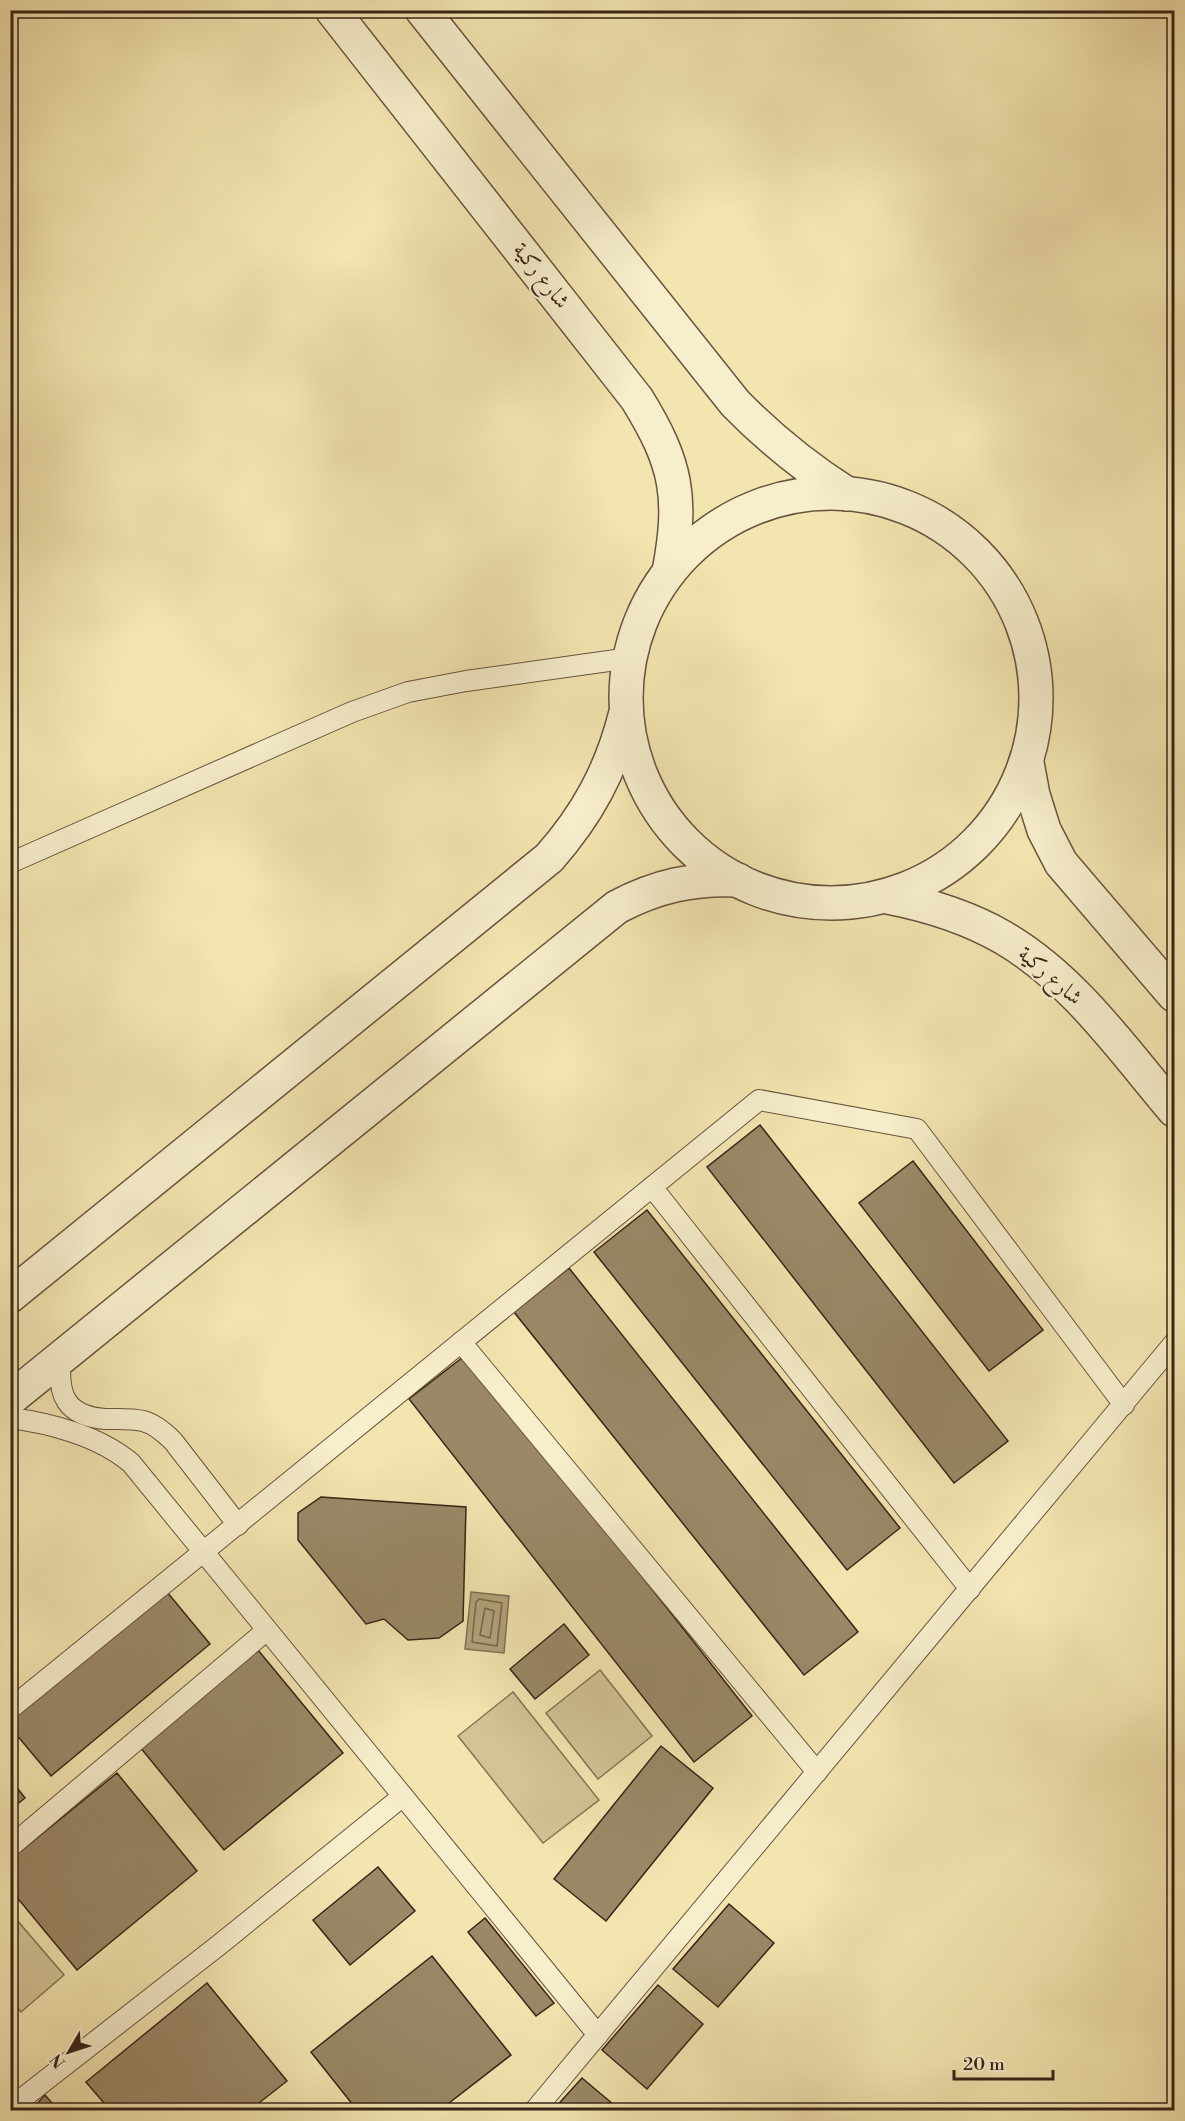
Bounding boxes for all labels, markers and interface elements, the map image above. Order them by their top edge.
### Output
street label: شارع ركية [504,238,575,317]
street label: شارع ركية [1010,941,1088,1014]
north arrow [39,2022,99,2082]
scale bar [954,2043,1053,2081]
text: N [46,2049,70,2072]
text: 20 m [963,2053,1005,2076]

